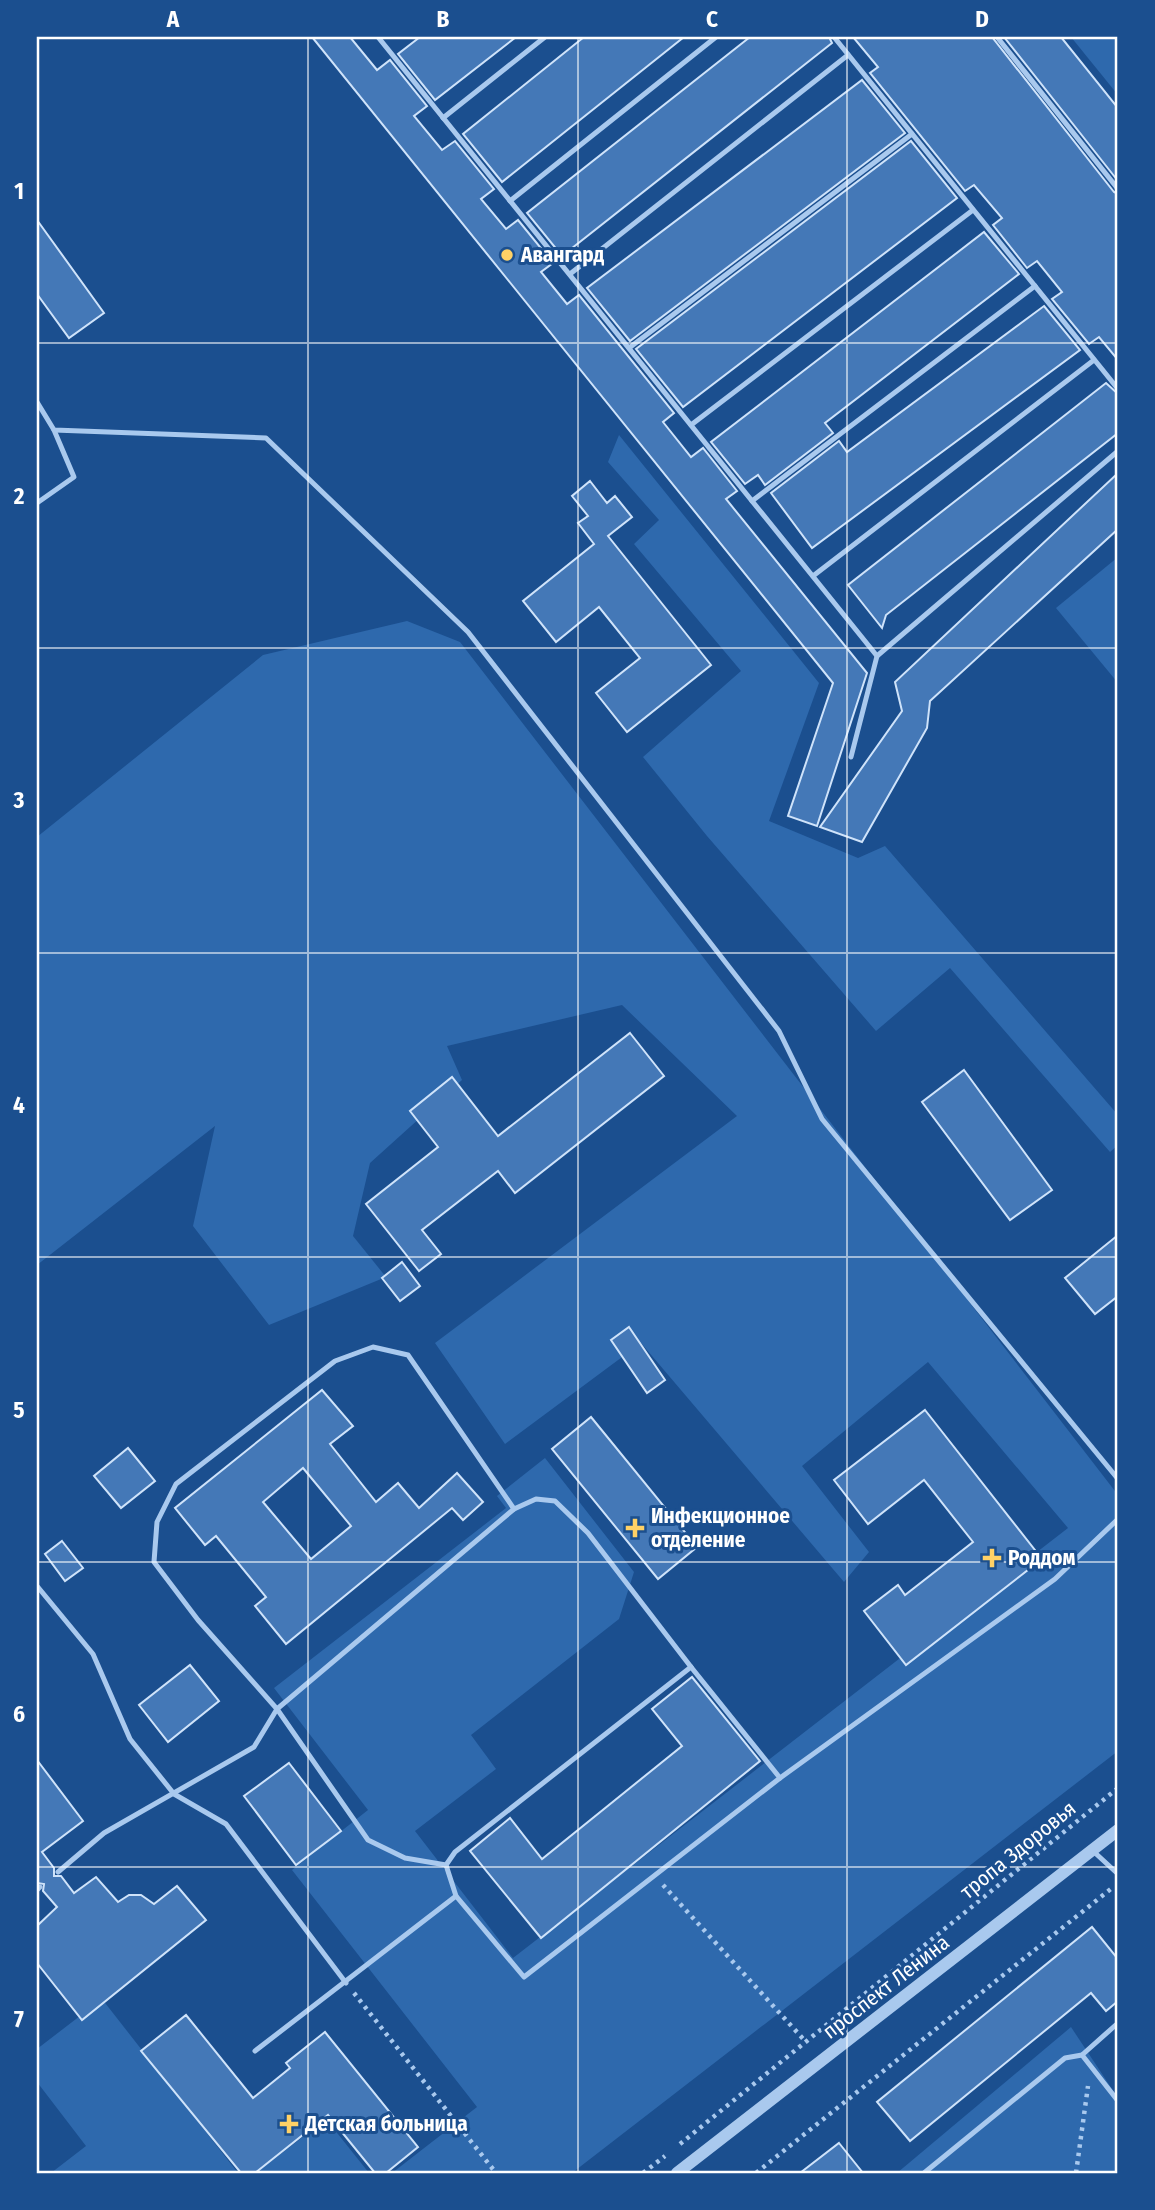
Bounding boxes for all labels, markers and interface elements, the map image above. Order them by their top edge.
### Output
text: A [166,5,180,33]
text: B [437,5,450,33]
text: C [706,5,718,33]
text: D [975,5,989,33]
text: 1 [14,177,24,205]
place label: Авангард [520,242,605,268]
marker: Авангард [499,247,515,263]
text: 2 [13,482,25,510]
text: 3 [13,786,25,814]
text: 4 [13,1091,25,1119]
text: 5 [13,1396,25,1424]
place label: Инфекционное отделение [651,1503,790,1553]
marker: Инфекционное отделение [625,1518,645,1538]
place label: Роддом [1008,1545,1076,1571]
marker: Роддом [982,1548,1002,1568]
text: 6 [13,1700,25,1728]
street label: тропа Здоровья [955,1795,1081,1905]
street label: проспект Ленина [817,1929,955,2045]
text: 7 [14,2005,24,2033]
place label: Детская больница [304,2111,468,2137]
marker: Детская больница [279,2114,299,2134]

